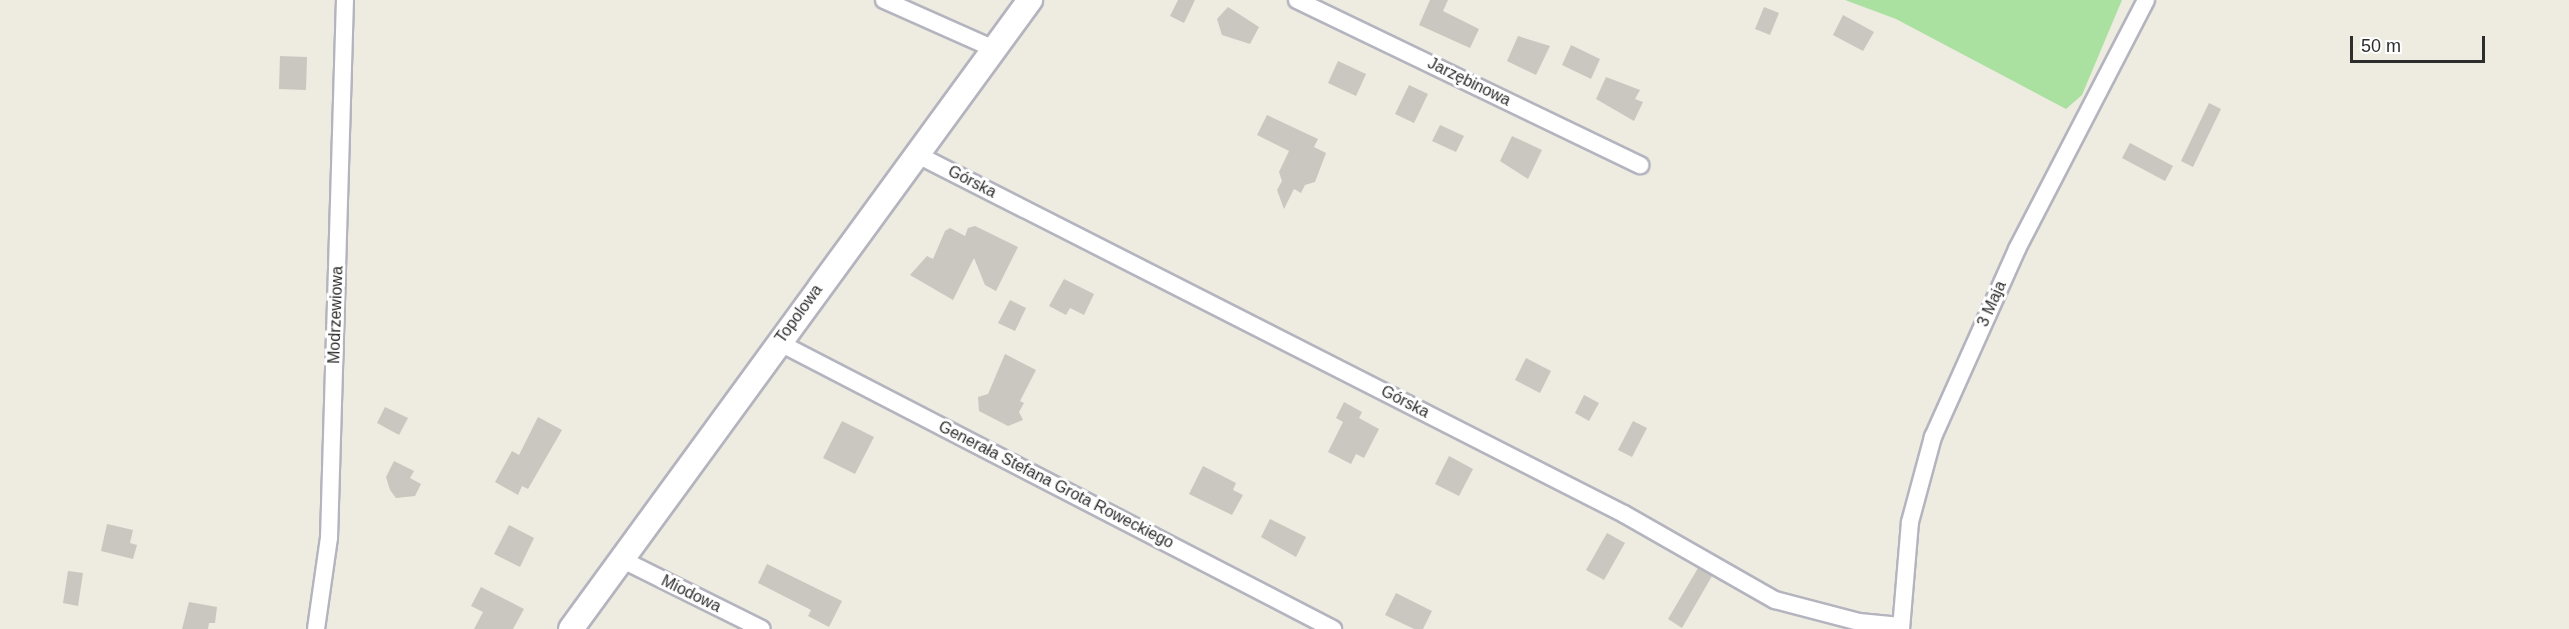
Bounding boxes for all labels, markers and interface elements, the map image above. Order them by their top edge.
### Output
scale bar [2353,24,2488,62]
text: 50 m [2361,36,2401,56]
street label: Jarzębinowa [1424,54,1514,110]
street label: Górska [945,162,999,202]
street label: Modrzewiowa [325,266,347,364]
street label: 3 Maja [1973,278,2011,330]
street label: Topolowa [771,281,827,347]
street label: Górska [1378,382,1432,422]
street label: Generała Stefana Grota Roweckiego [935,417,1177,553]
street label: Miodowa [658,571,724,617]

